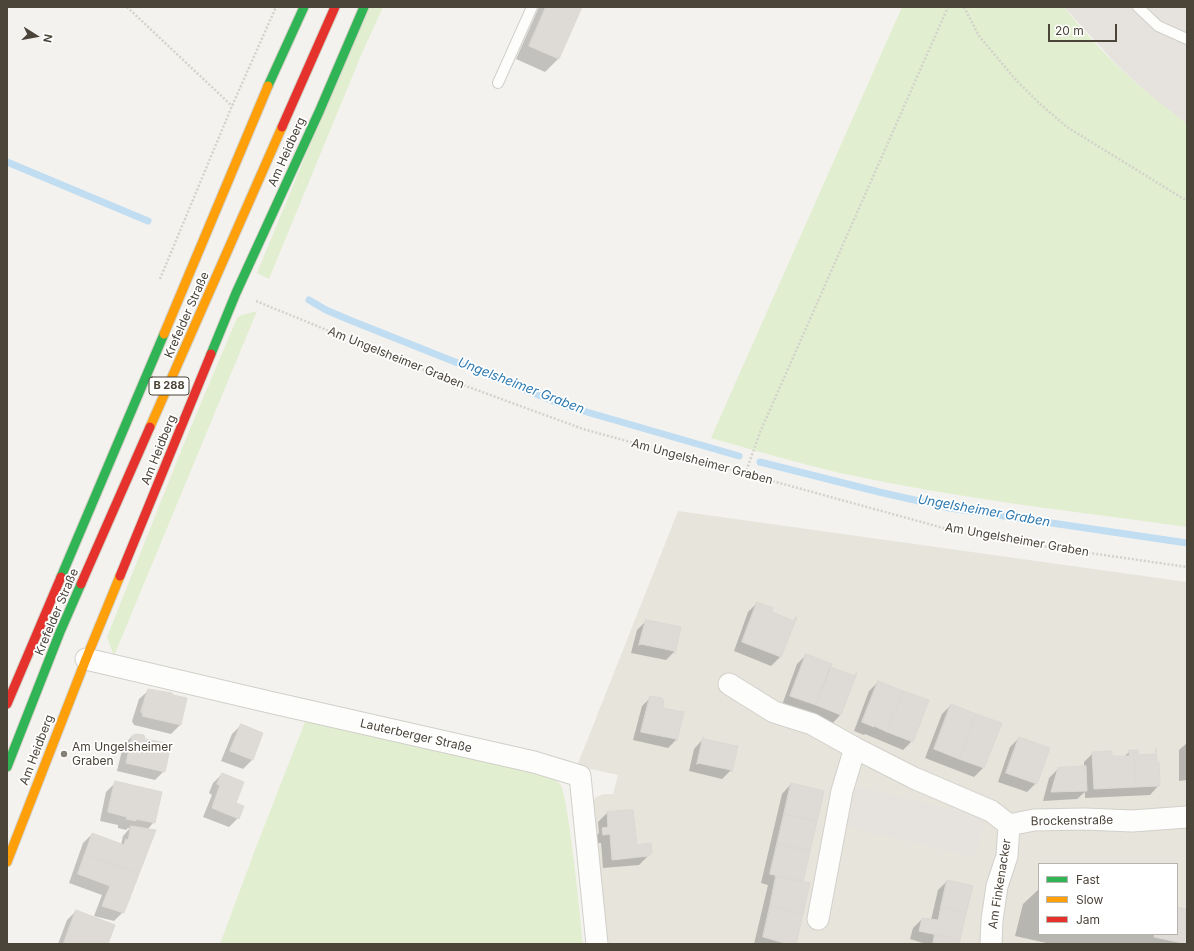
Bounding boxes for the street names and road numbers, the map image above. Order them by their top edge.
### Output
street label: Am Heidberg [265,115,309,189]
street label: Krefelder Straße [162,270,212,360]
street label: Am Ungelsheimer Graben [326,324,466,392]
road number: B 288 [149,377,189,395]
street label: Am Heidberg [138,413,180,487]
street label: Am Ungelsheimer Graben [630,436,774,488]
street label: Am Ungelsheimer Graben [944,520,1090,560]
street label: Krefelder Straße [32,566,82,658]
street label: Am Heidberg [17,713,57,787]
street label: Lauterberger Straße [359,716,473,756]
street label: Brockenstraße [1031,813,1113,829]
street label: Am Finkenacker [986,838,1014,930]

